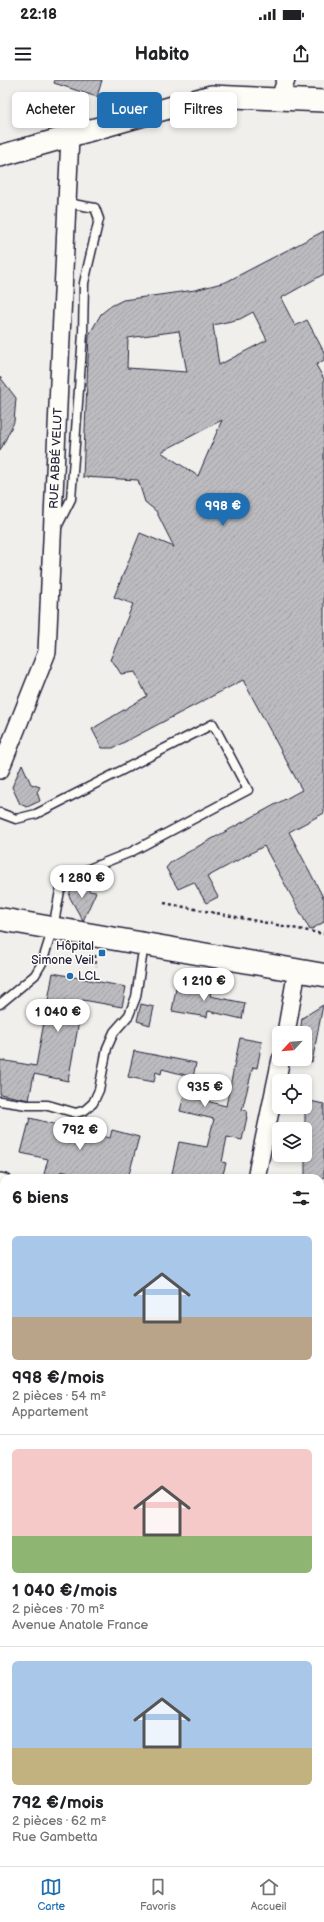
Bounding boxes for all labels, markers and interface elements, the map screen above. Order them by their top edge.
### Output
text: 22:18 [20,5,57,24]
icon: menu [12,43,34,65]
icon: share [290,43,312,65]
text: Habito [135,44,189,65]
chip: Acheter [12,92,89,128]
chip: Louer [97,92,162,128]
chip: Filtres [170,92,237,128]
street label: RUE ABBÉ VELUT [46,407,66,509]
pin: 998 € [195,493,251,527]
text: 998 € [205,498,241,514]
pin: 1 280 € [45,865,119,899]
text: 1 280 € [59,870,105,886]
place label: Hôpital Simone Veil [31,939,94,968]
marker: Hôpital Simone Veil [97,948,107,958]
pin: 1 210 € [167,968,241,1002]
place label: LCL [78,969,100,984]
marker: LCL [65,971,75,981]
text: 1 210 € [182,973,226,989]
pin: 1 040 € [21,999,95,1033]
text: 1 040 € [35,1004,81,1020]
north arrow [272,1026,312,1066]
map controls [272,1026,312,1162]
pin: 935 € [177,1074,233,1108]
button: locate [272,1074,312,1114]
text: 935 € [187,1079,223,1095]
pin: 792 € [52,1117,108,1151]
text: 792 € [62,1122,98,1138]
button: layers [272,1122,312,1162]
icon: filters [290,1187,312,1209]
text: 6 biens [12,1188,69,1208]
icon: home [126,1262,198,1334]
text: 998 €/mois [12,1368,104,1388]
text: 2 pièces · 54 m² [12,1388,106,1404]
text: Appartement [12,1404,88,1420]
icon: home [126,1475,198,1547]
text: 1 040 €/mois [12,1581,117,1601]
text: 2 pièces · 70 m² [12,1601,105,1617]
text: Avenue Anatole France [12,1617,148,1633]
icon: home [126,1687,198,1759]
text: 792 €/mois [12,1793,104,1813]
text: 2 pièces · 62 m² [12,1813,107,1829]
text: Rue Gambetta [12,1829,98,1845]
tab: Carte [37,1876,65,1913]
tab: Favoris [140,1876,176,1913]
tab: Accueil [251,1876,287,1913]

